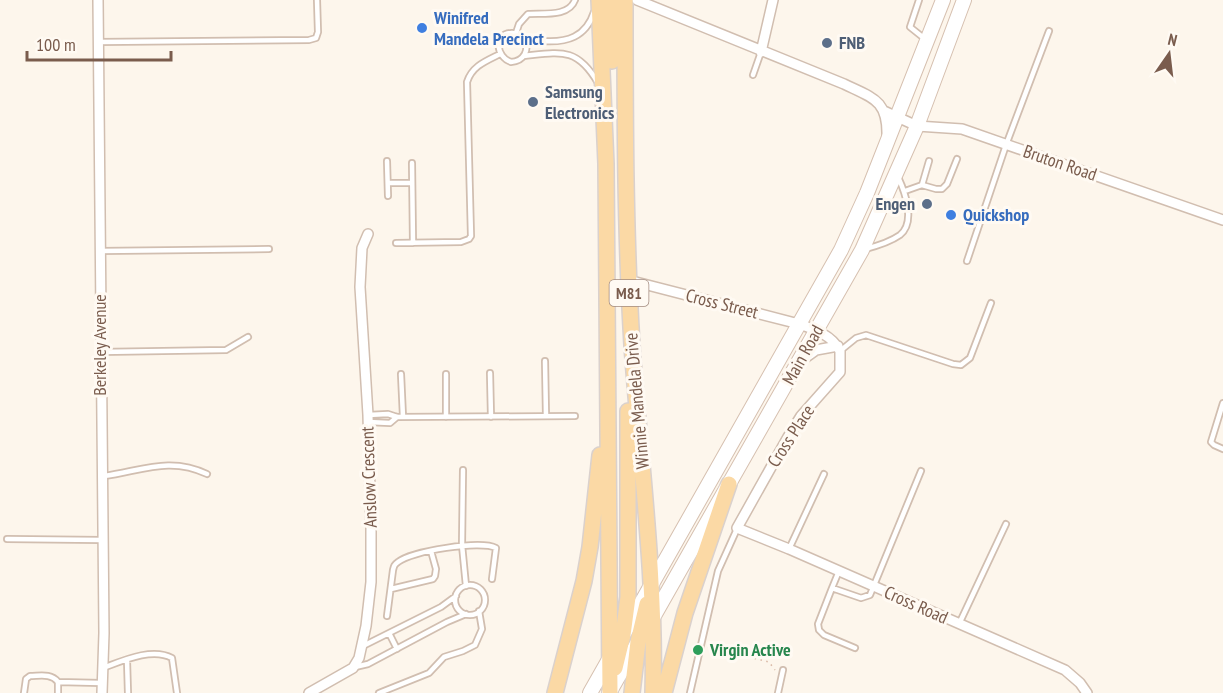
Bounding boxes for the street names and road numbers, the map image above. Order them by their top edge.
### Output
street label: Bruton Road [1020,139,1100,186]
road number: M81 [610,280,648,306]
street label: Cross Street [683,283,761,324]
street label: Berkeley Avenue [88,294,111,396]
street label: Main Road [777,321,828,389]
street label: Winnie Mandela Drive [619,332,654,470]
street label: Cross Place [762,400,819,471]
street label: Anslow Crescent [355,426,382,528]
street label: Cross Road [881,580,952,629]

